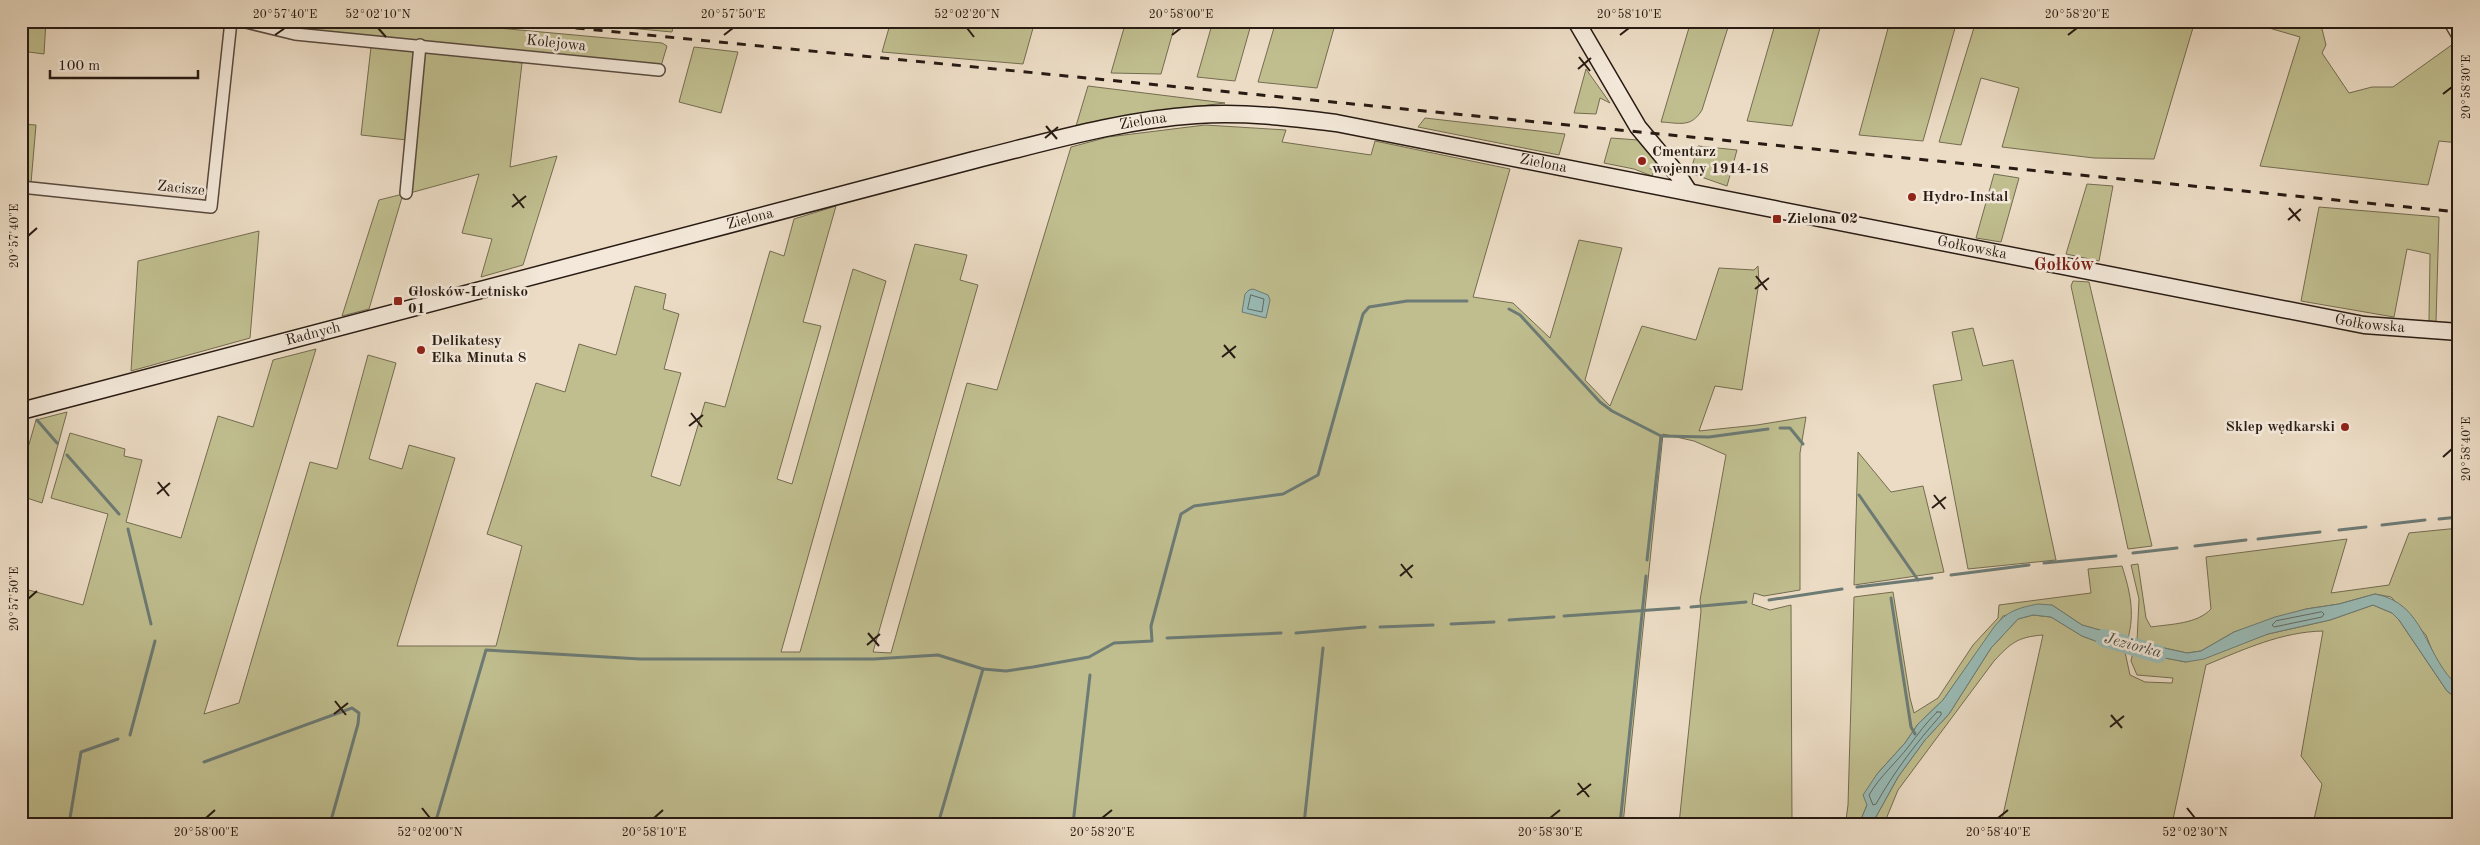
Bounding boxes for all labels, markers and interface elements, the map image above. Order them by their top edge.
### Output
text: 20°57'40"E [253,8,317,21]
text: 52°02'10"N [345,8,411,21]
text: 20°57'50"E [701,8,765,21]
text: 52°02'20"N [934,8,1000,21]
text: 20°58'00"E [1149,8,1213,21]
text: 20°58'10"E [1597,8,1661,21]
text: 20°58'20"E [2045,8,2109,21]
street label: Kolejowa [525,33,587,55]
scale bar [50,48,198,80]
text: 20°58'30"E [2460,55,2473,119]
text: 100 m [58,59,100,74]
street label: Zielona [1118,110,1168,133]
place label: Cmentarz wojenny 1914-18 [1652,145,1769,177]
street label: Zielona [1518,152,1569,176]
marker: Cmentarz wojenny 1914-18 [1636,155,1648,167]
street label: Zacisze [156,179,206,199]
place label: Hydro-Instal [1922,190,2009,205]
marker: Hydro-Instal [1906,191,1918,203]
text: 20°57'40"E [8,204,21,268]
street label: Zielona [725,205,776,232]
place label: Zielona 02 [1787,212,1858,227]
marker: Zielona 02 [1771,213,1783,225]
street label: Gołkowska [1936,234,2009,262]
district label: Gołków [2034,256,2094,274]
place label: Głosków-Letnisko 01 [408,285,528,317]
marker: Głosków-Letnisko 01 [392,295,404,307]
street label: Gołkowska [2333,312,2406,336]
street label: Radnych [284,320,342,348]
place label: Delikatesy Elka Minuta 8 [431,334,527,366]
marker: Delikatesy Elka Minuta 8 [415,344,427,356]
text: 20°58'40"E [2460,417,2473,481]
place label: Sklep wędkarski [2225,420,2335,435]
marker: Sklep wędkarski [2339,421,2351,433]
text: 20°57'50"E [8,567,21,631]
water label: Jeziorka [2103,631,2164,661]
text: 20°58'00"E [174,826,238,839]
text: 52°02'00"N [397,826,463,839]
text: 20°58'10"E [622,826,686,839]
text: 20°58'20"E [1070,826,1134,839]
text: 20°58'30"E [1518,826,1582,839]
text: 20°58'40"E [1966,826,2030,839]
text: 52°02'30"N [2162,826,2228,839]

